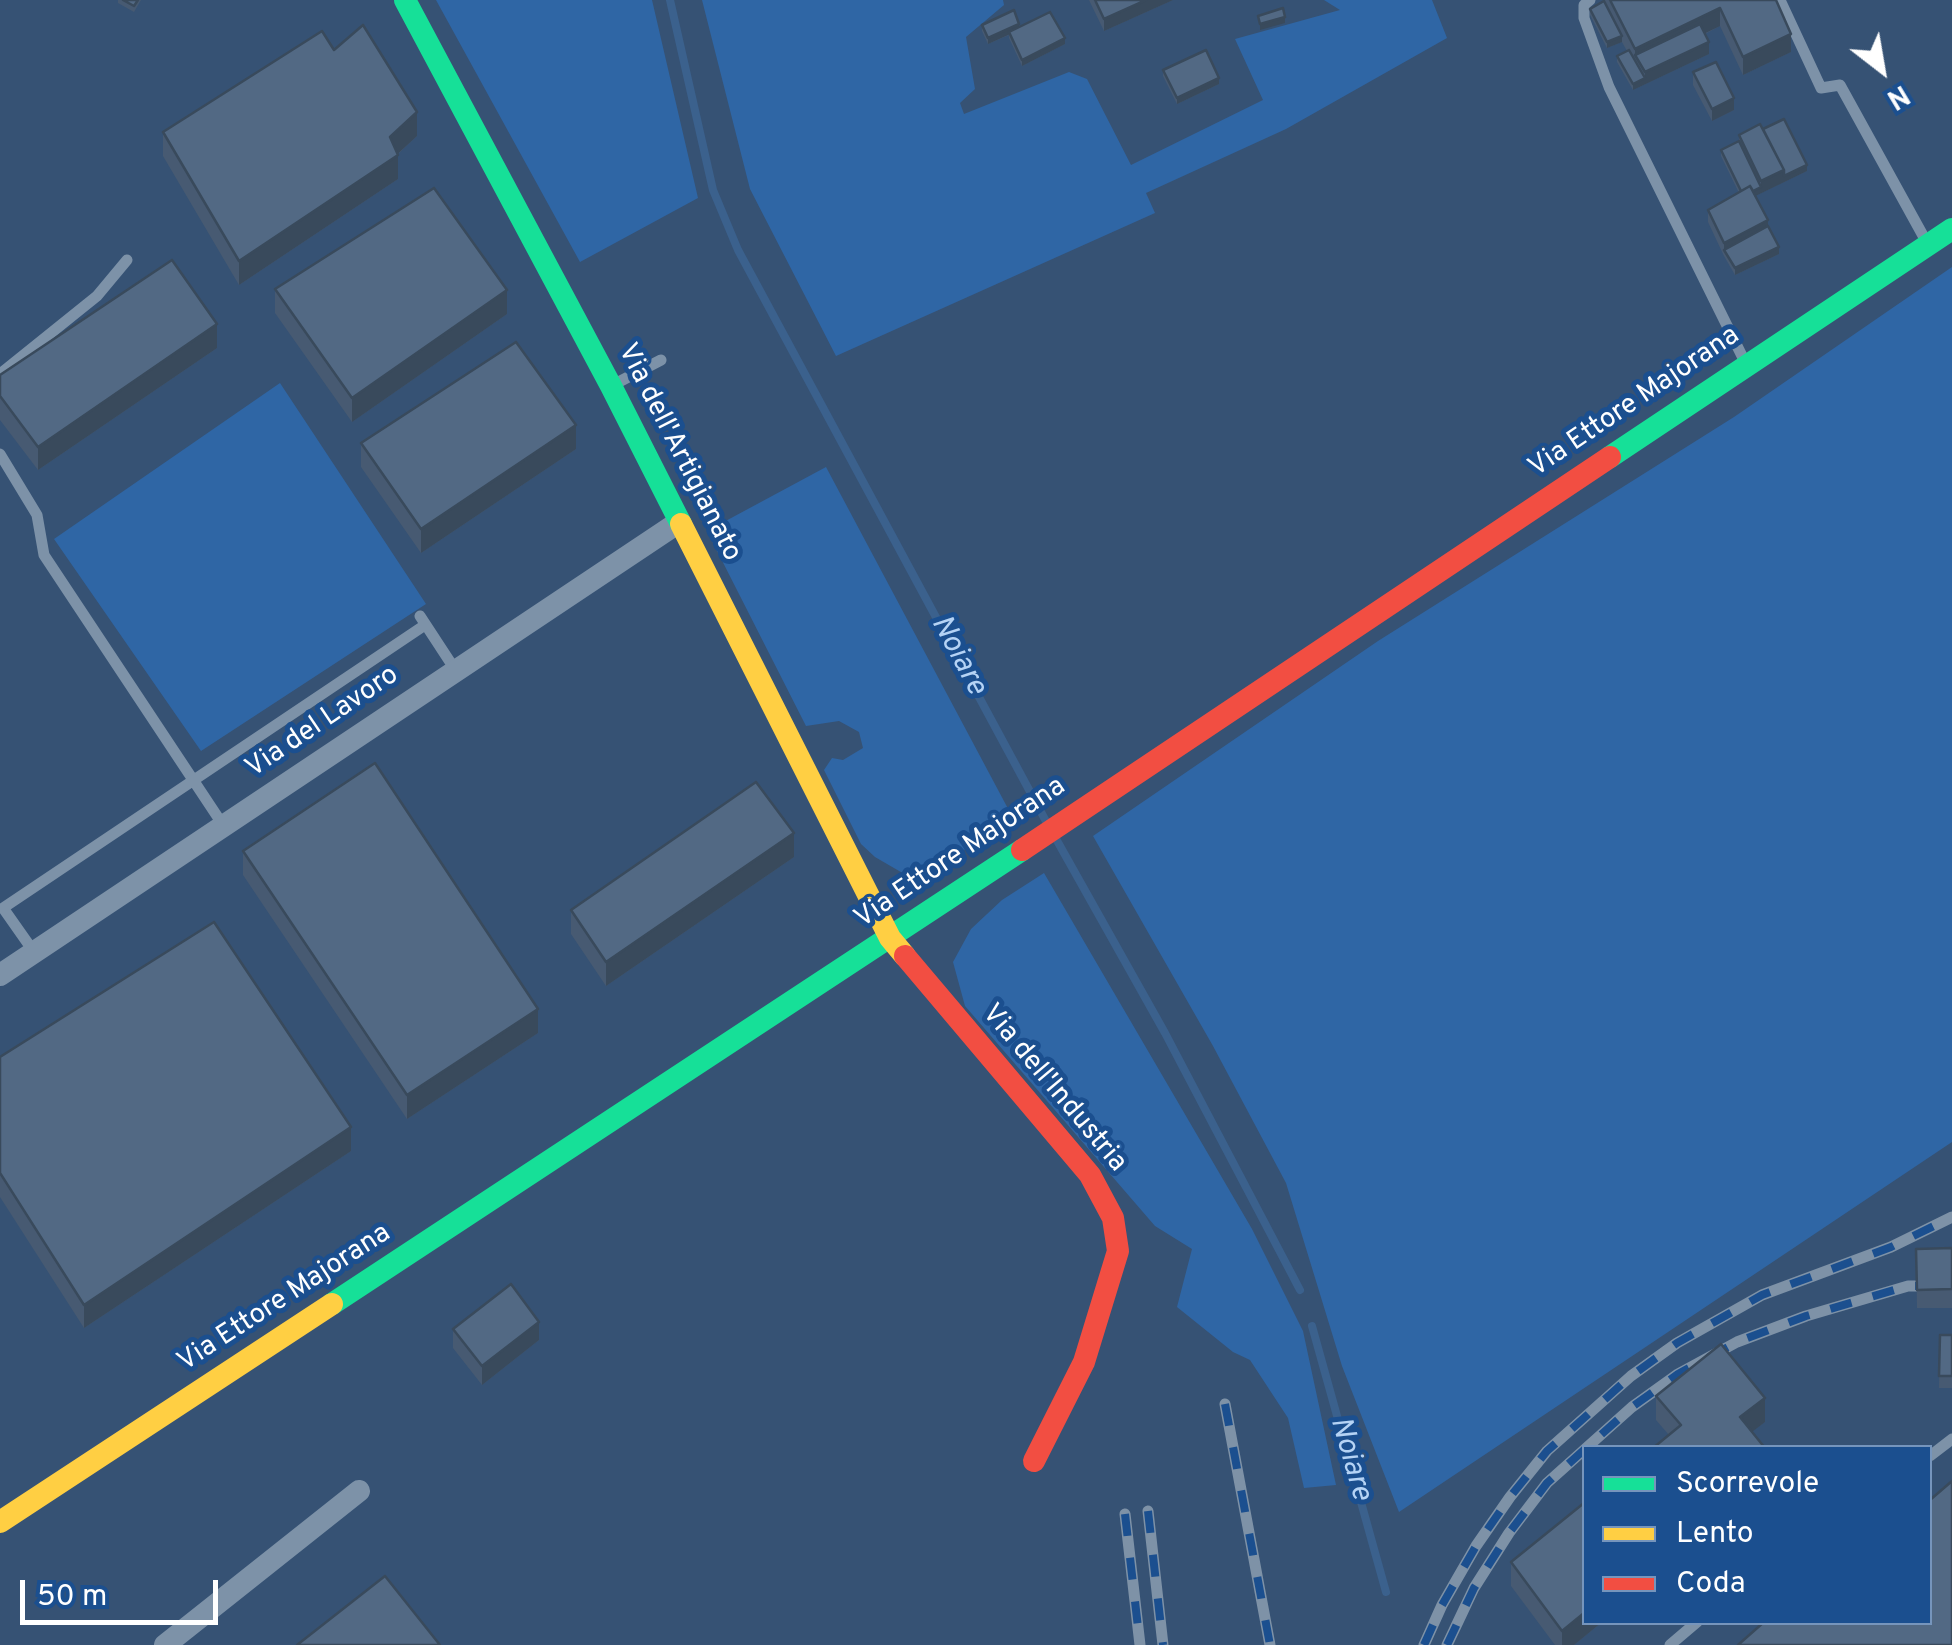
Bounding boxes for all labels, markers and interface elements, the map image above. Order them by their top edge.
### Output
north arrow [1832,20,1932,120]
text: N [1880,75,1915,116]
street label: Via Ettore Majorana [1523,320,1747,486]
street label: Via dell'Artigianato [609,339,747,567]
water label: Noiare [921,610,993,702]
street label: Via del Lavoro [240,660,406,786]
street label: Via Ettore Majorana [849,771,1073,937]
street label: Via dell'Industria [973,998,1133,1180]
street label: Via Ettore Majorana [172,1218,398,1380]
water label: Noiare [1320,1413,1378,1505]
legend [1582,1445,1932,1625]
text: Scorrevole [1676,1466,1819,1503]
text: Lento [1676,1516,1753,1553]
scale bar [25,1560,222,1622]
text: Coda [1676,1566,1745,1603]
text: 50 m [37,1579,107,1616]

